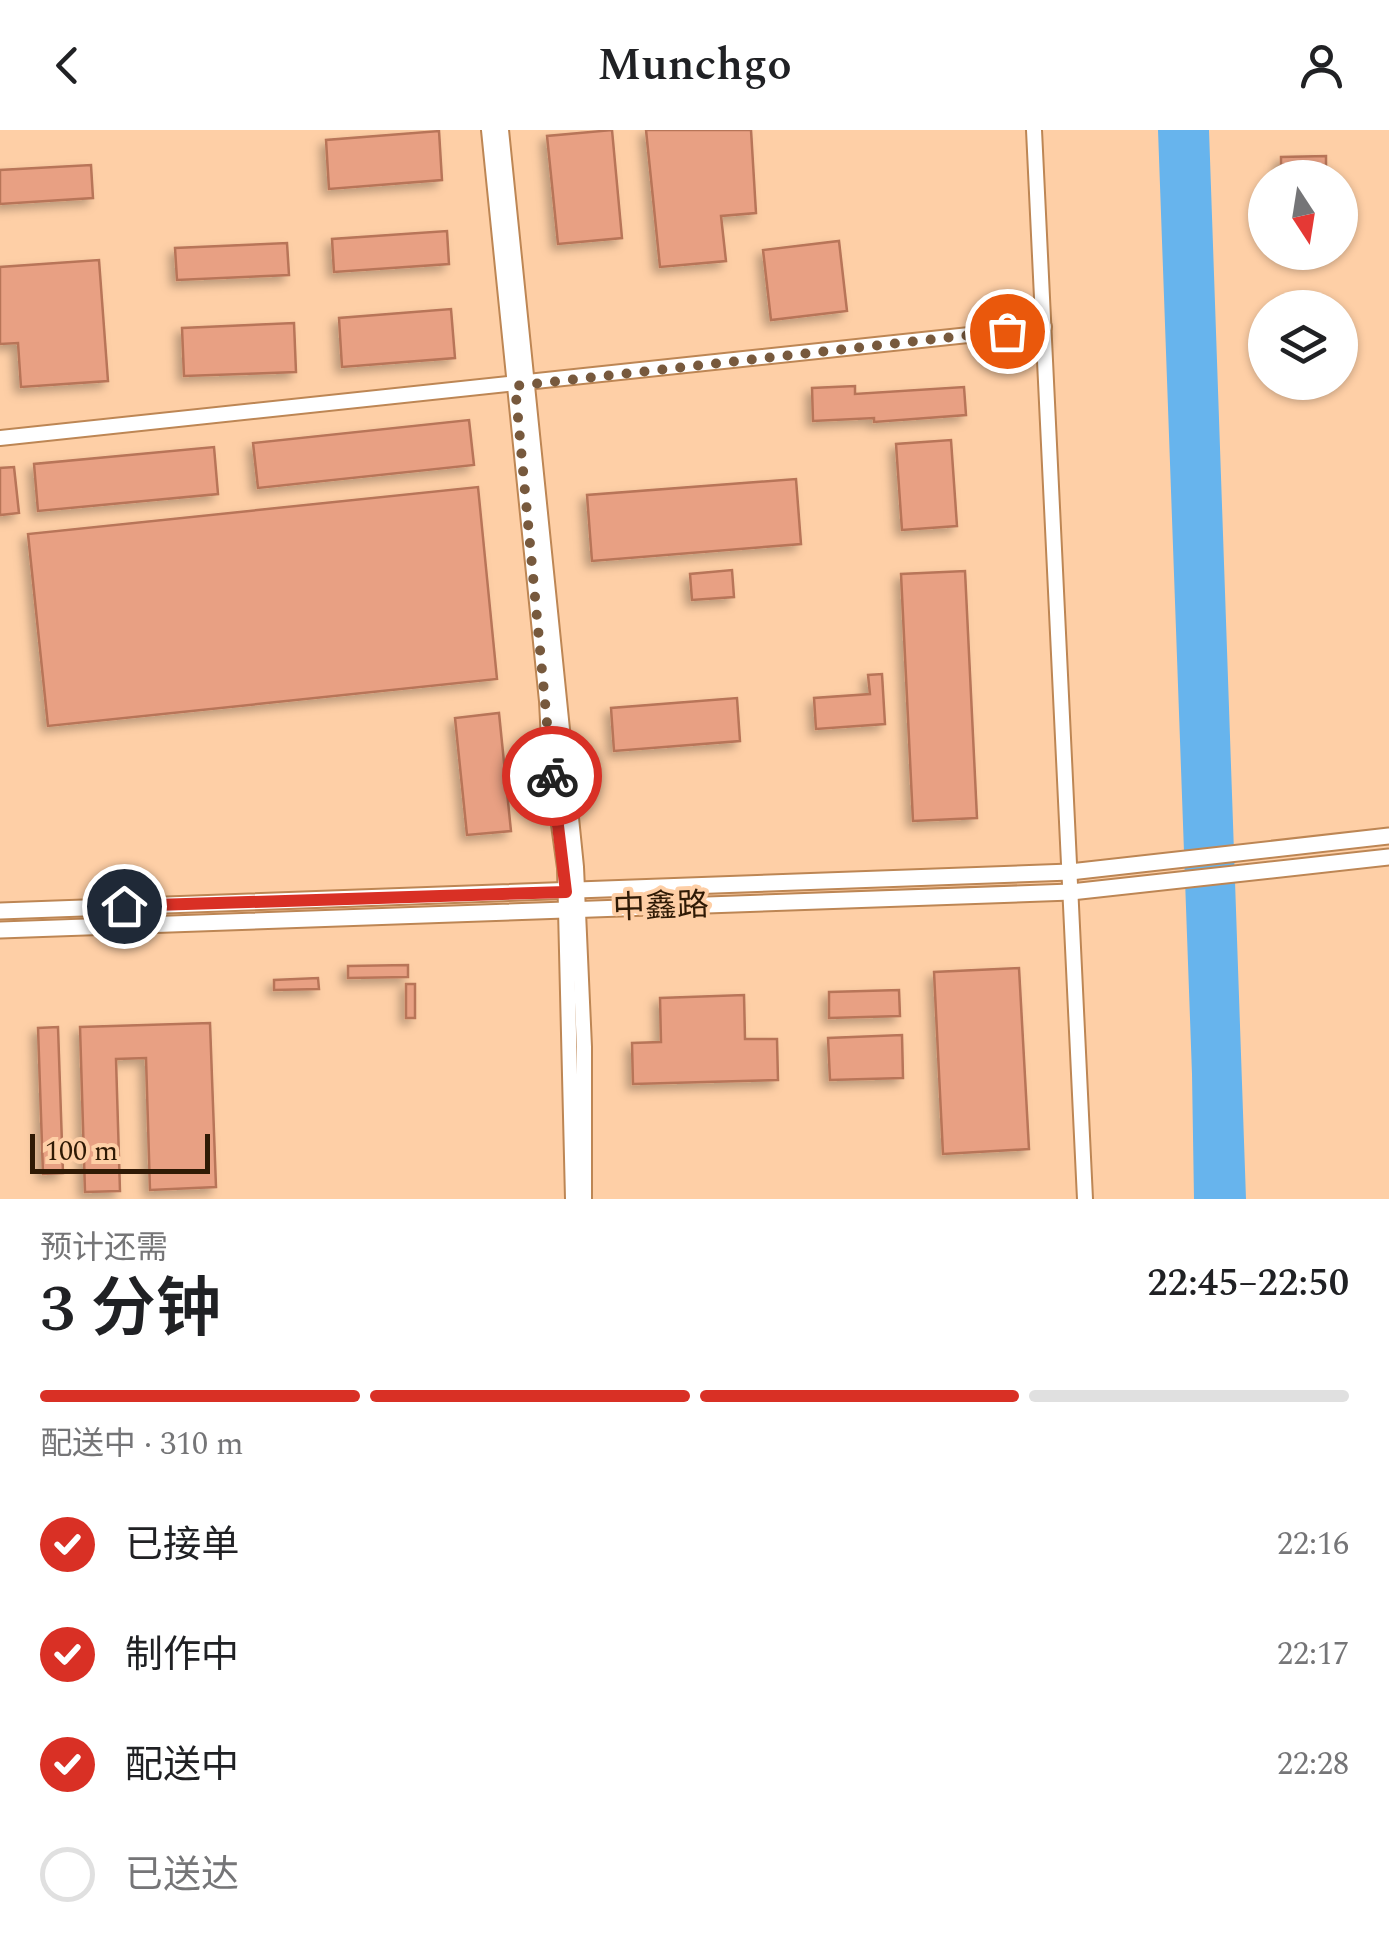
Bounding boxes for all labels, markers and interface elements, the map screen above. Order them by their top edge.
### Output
text: Munchgo [597,31,792,100]
icon: back [40,38,95,93]
icon: person [1294,38,1349,93]
north arrow [1248,160,1358,270]
map controls [1248,160,1358,400]
pin [965,289,1050,374]
button: layers [1248,290,1358,400]
icon: bag [980,304,1035,359]
courier [502,726,602,826]
icon: bike [525,749,580,804]
pin [82,864,167,949]
icon: home [97,879,152,934]
street label: 中鑫路 [612,881,710,933]
scale bar [30,1129,210,1174]
text: 100 m [45,1130,118,1173]
text: 预计还需 [40,1224,168,1273]
text: 22:45–22:50 [1147,1255,1349,1313]
text: 3 分钟 [40,1261,221,1360]
text: 配送中 · 310 m [40,1420,244,1469]
icon: check [40,1517,95,1572]
text: 已接单 [125,1517,239,1575]
text: 22:16 [1277,1520,1349,1569]
icon: check [40,1627,95,1682]
text: 制作中 [125,1627,239,1685]
text: 22:17 [1277,1630,1349,1679]
icon: check [40,1737,95,1792]
text: 配送中 [125,1737,239,1795]
text: 22:28 [1277,1740,1349,1789]
text: 已送达 [125,1847,239,1905]

